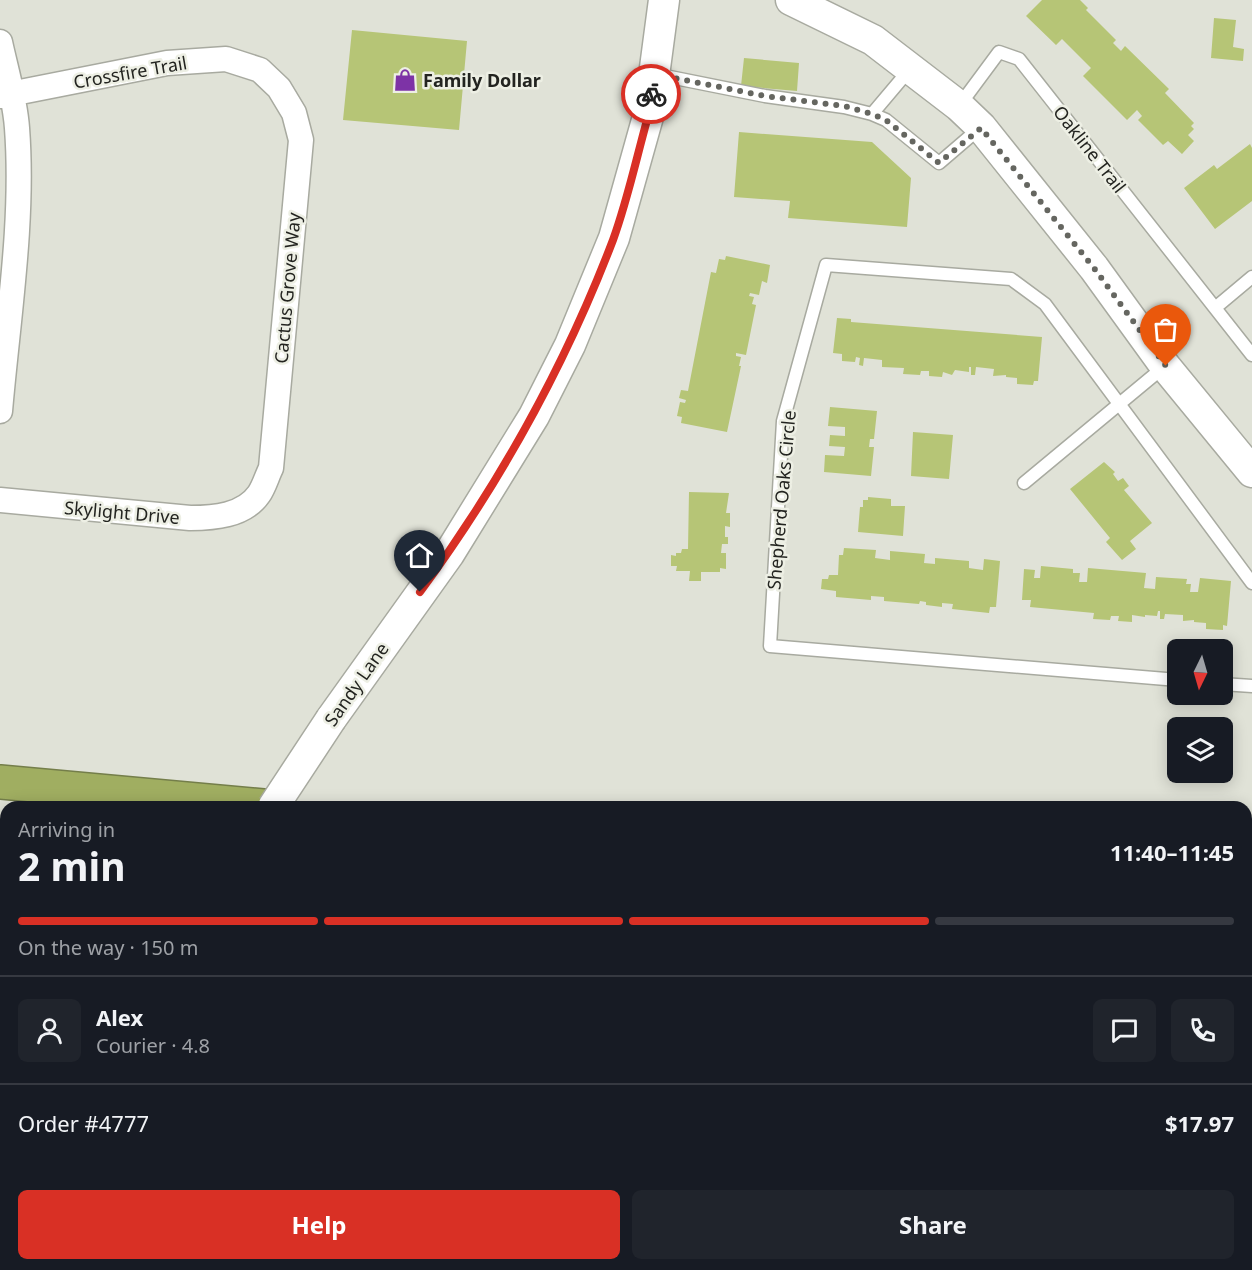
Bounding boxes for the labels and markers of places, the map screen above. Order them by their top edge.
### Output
shop icon: Family Dollar [392,67,418,93]
place label: Family Dollar [423,68,541,92]
pin [1140,304,1191,366]
pin [394,530,445,592]

